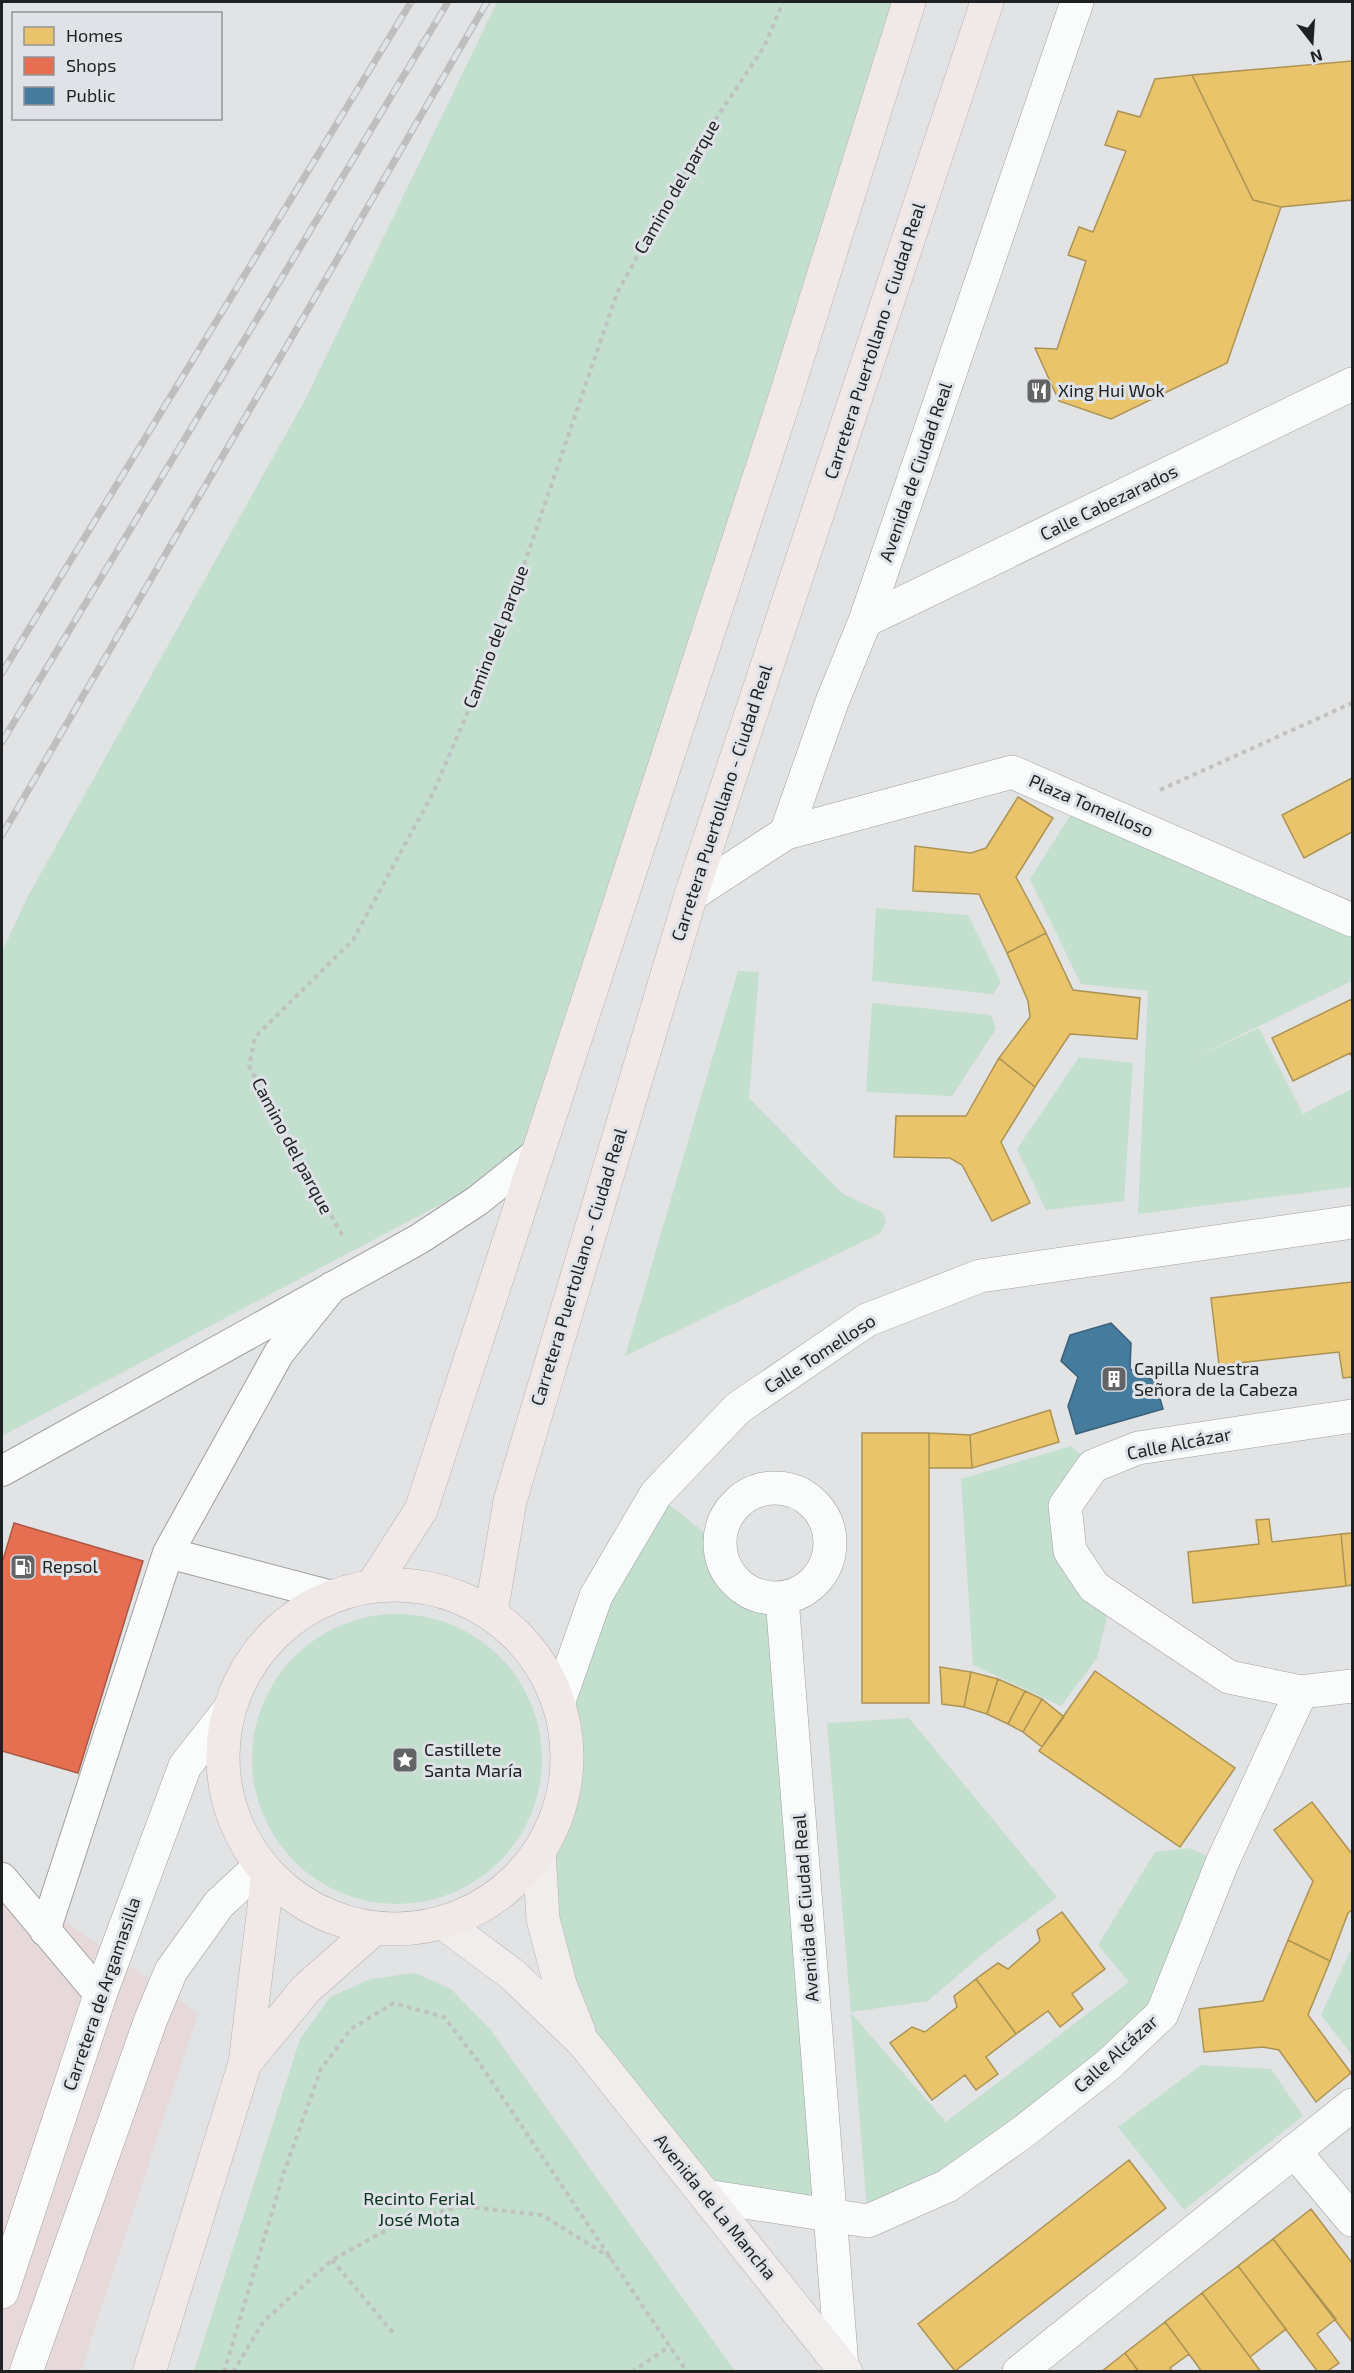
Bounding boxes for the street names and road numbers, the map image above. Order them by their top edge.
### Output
street label: Camino del parque [629,115,724,258]
street label: Carretera Puertollano - Ciudad Real [819,199,929,482]
street label: Avenida de Ciudad Real [874,378,956,564]
street label: Calle Cabezarados [1036,459,1181,545]
street label: Camino del parque [458,562,532,711]
street label: Carretera Puertollano - Ciudad Real [666,661,776,944]
street label: Plaza Tomelloso [1026,769,1157,841]
street label: Camino del parque [248,1073,338,1218]
street label: Carretera Puertollano - Ciudad Real [525,1125,631,1408]
street label: Calle Tomelloso [760,1309,879,1397]
street label: Calle Alcázar [1125,1422,1233,1464]
street label: Avenida de Ciudad Real [787,1813,823,2003]
street label: Carretera de Argamasilla [58,1894,145,2093]
street label: Calle Alcázar [1069,2010,1162,2097]
street label: Avenida de La Mancha [650,2129,781,2284]

